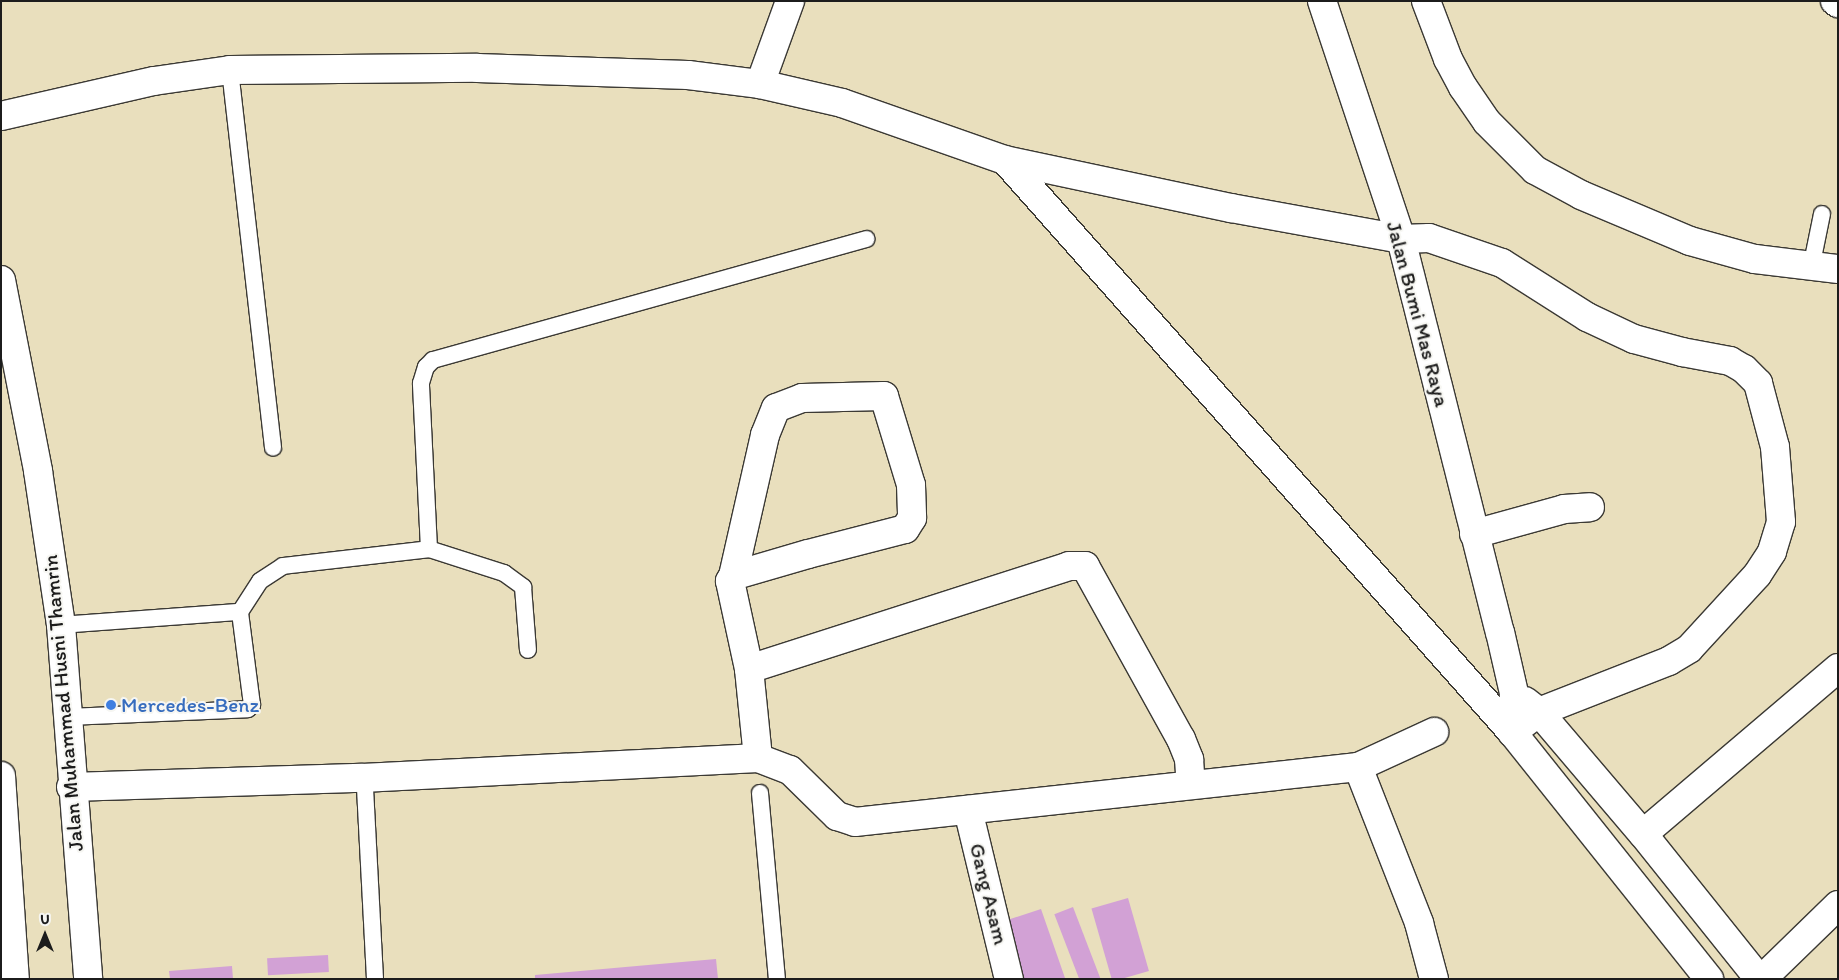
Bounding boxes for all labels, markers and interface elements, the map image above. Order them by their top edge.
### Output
street label: Jalan Bumi Mas Raya [1381,218,1455,410]
street label: Jalan Muhammad Husni Thamrin [37,554,89,852]
place label: Mercedes-Benz [121,692,259,718]
marker: Mercedes-Benz [105,699,117,711]
street label: Gang Asam [964,841,1014,947]
north arrow [20,910,70,960]
text: U [40,911,50,928]

